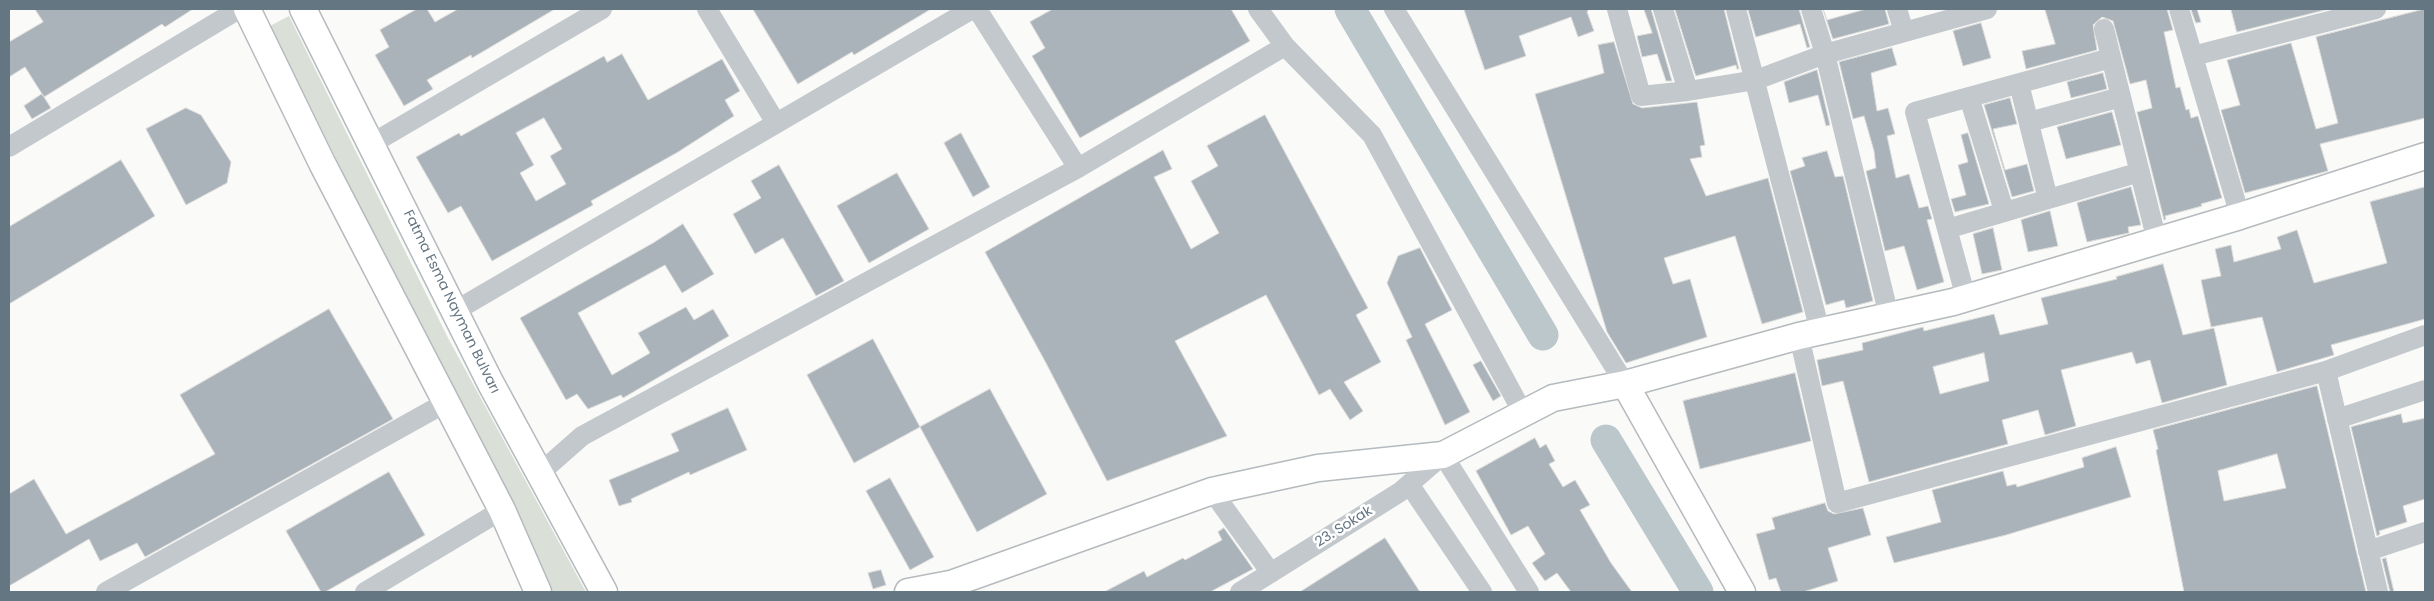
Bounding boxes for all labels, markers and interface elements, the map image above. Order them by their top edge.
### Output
street label: Fatma Esma Nayman Bulvarı [399,207,503,397]
street label: 23. Sokak [1312,503,1376,551]

